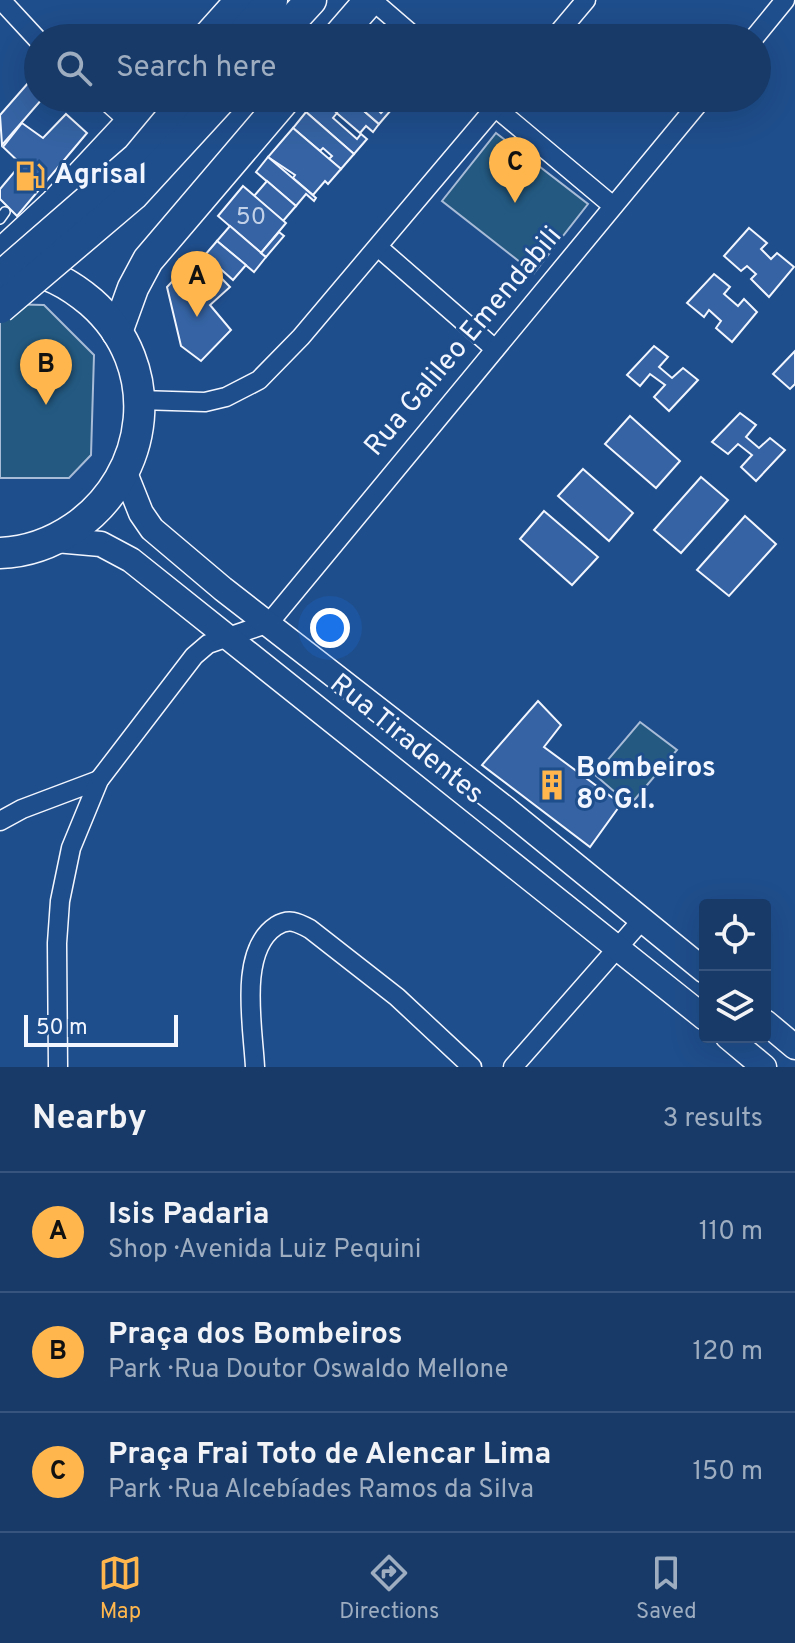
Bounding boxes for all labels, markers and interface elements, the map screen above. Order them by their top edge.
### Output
search box [24,24,771,112]
icon: search [52,46,96,90]
text: Search here [116,50,276,87]
pin: C [489,137,541,203]
place label: Agrisal [54,158,147,194]
fuel station icon: Agrisal [13,159,47,193]
house number: 50 [236,203,266,233]
street label: Rua Galileo Emendabili [357,220,571,464]
pin: A [171,251,223,317]
pin: B [20,339,72,405]
your location [310,608,350,648]
street label: Rua Tiradentes [322,667,490,813]
place label: Bombeiros 8º G.I. [576,751,716,819]
building icon: Bombeiros 8º G.I. [535,768,569,802]
map controls [699,899,771,1043]
button: locate [699,899,771,971]
button: layers [699,971,771,1043]
scale bar [24,1011,178,1047]
text: 50 m [36,1015,88,1042]
text: Nearby [32,1098,147,1141]
text: 3 results [663,1103,763,1136]
text: Isis Padaria [108,1197,270,1234]
text: A [49,1216,67,1249]
text: 110 m [699,1216,763,1249]
text: Shop · Avenida Luiz Pequini [108,1234,421,1267]
text: Praça dos Bombeiros [108,1317,403,1354]
text: B [49,1336,67,1369]
text: 120 m [693,1336,763,1369]
text: Park · Rua Doutor Oswaldo Mellone [108,1354,508,1387]
text: Praça Frai Toto de Alencar Lima [108,1437,551,1474]
text: C [50,1456,66,1489]
text: 150 m [692,1456,763,1489]
text: Park · Rua Alcebíades Ramos da Silva [108,1474,534,1507]
tab: Map [98,1551,142,1626]
tab: Directions [339,1551,439,1626]
tab: Saved [636,1551,697,1626]

